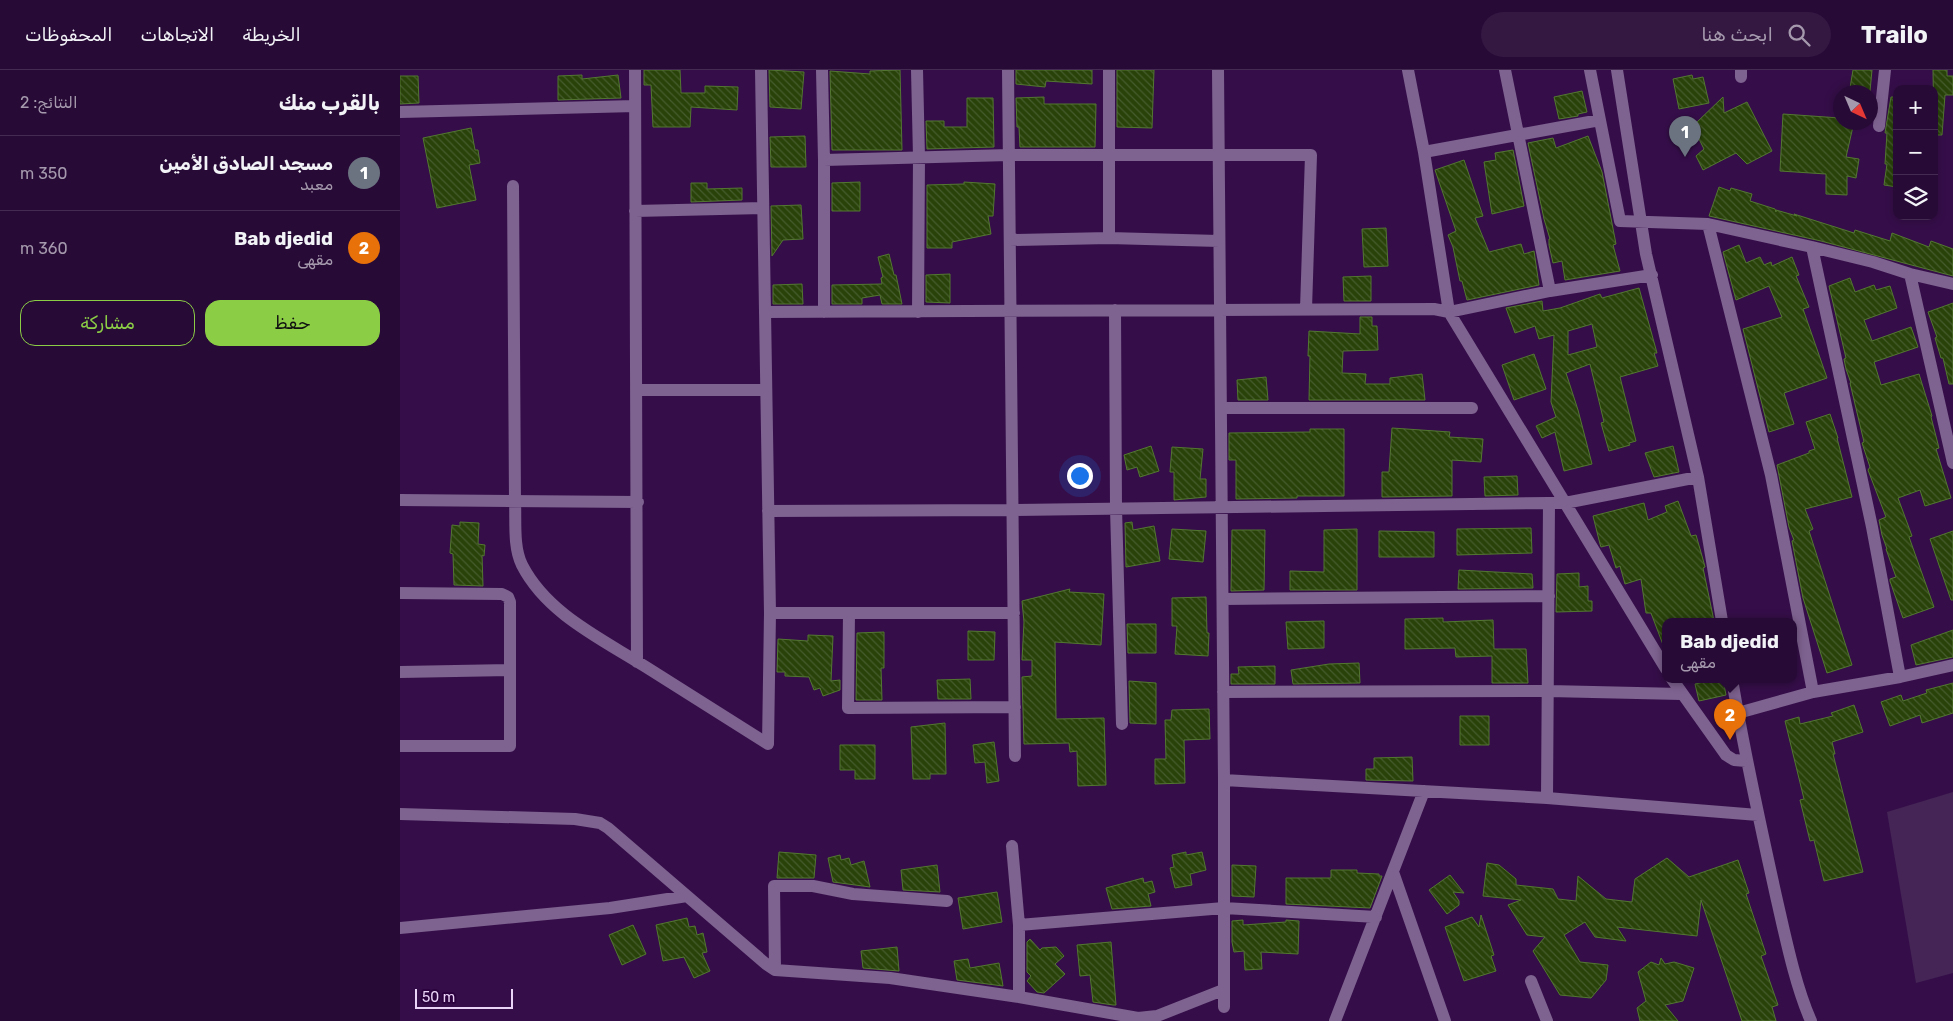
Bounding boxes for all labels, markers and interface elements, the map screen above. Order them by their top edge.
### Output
search box [1481,12,1831,57]
icon: search [1785,21,1813,49]
text: Trailo [1861,21,1928,49]
text: ابحث هنا [1701,23,1773,46]
text: المحفوظات [25,24,112,46]
text: الاتجاهات [140,24,214,46]
text: الخريطة [242,24,301,46]
north arrow [1833,85,1878,130]
map controls [1893,85,1938,220]
button: + [1893,85,1938,130]
text: بالقرب منك [279,90,380,115]
text: النتائج: 2 [20,93,78,112]
pin: 1 [1669,116,1701,157]
button: − [1893,130,1938,175]
text: مسجد الصادق الأمين [160,152,333,175]
text: 350 m [20,164,67,183]
text: 1 [360,164,368,183]
text: معبد [300,175,333,194]
button: layers [1893,175,1938,220]
text: Bab djedid [234,227,333,250]
text: 360 m [20,239,68,258]
text: 2 [359,239,369,258]
text: مقهى [297,250,333,269]
button: مشاركة [20,300,195,346]
button: حفظ [205,300,380,346]
your location [1067,463,1093,489]
popup [1662,618,1797,683]
text: Bab djedid [1680,630,1779,653]
text: مقهى [1680,653,1716,672]
pin: 2 [1714,699,1746,740]
scale bar [415,986,512,1009]
text: 50 m [422,989,455,1006]

